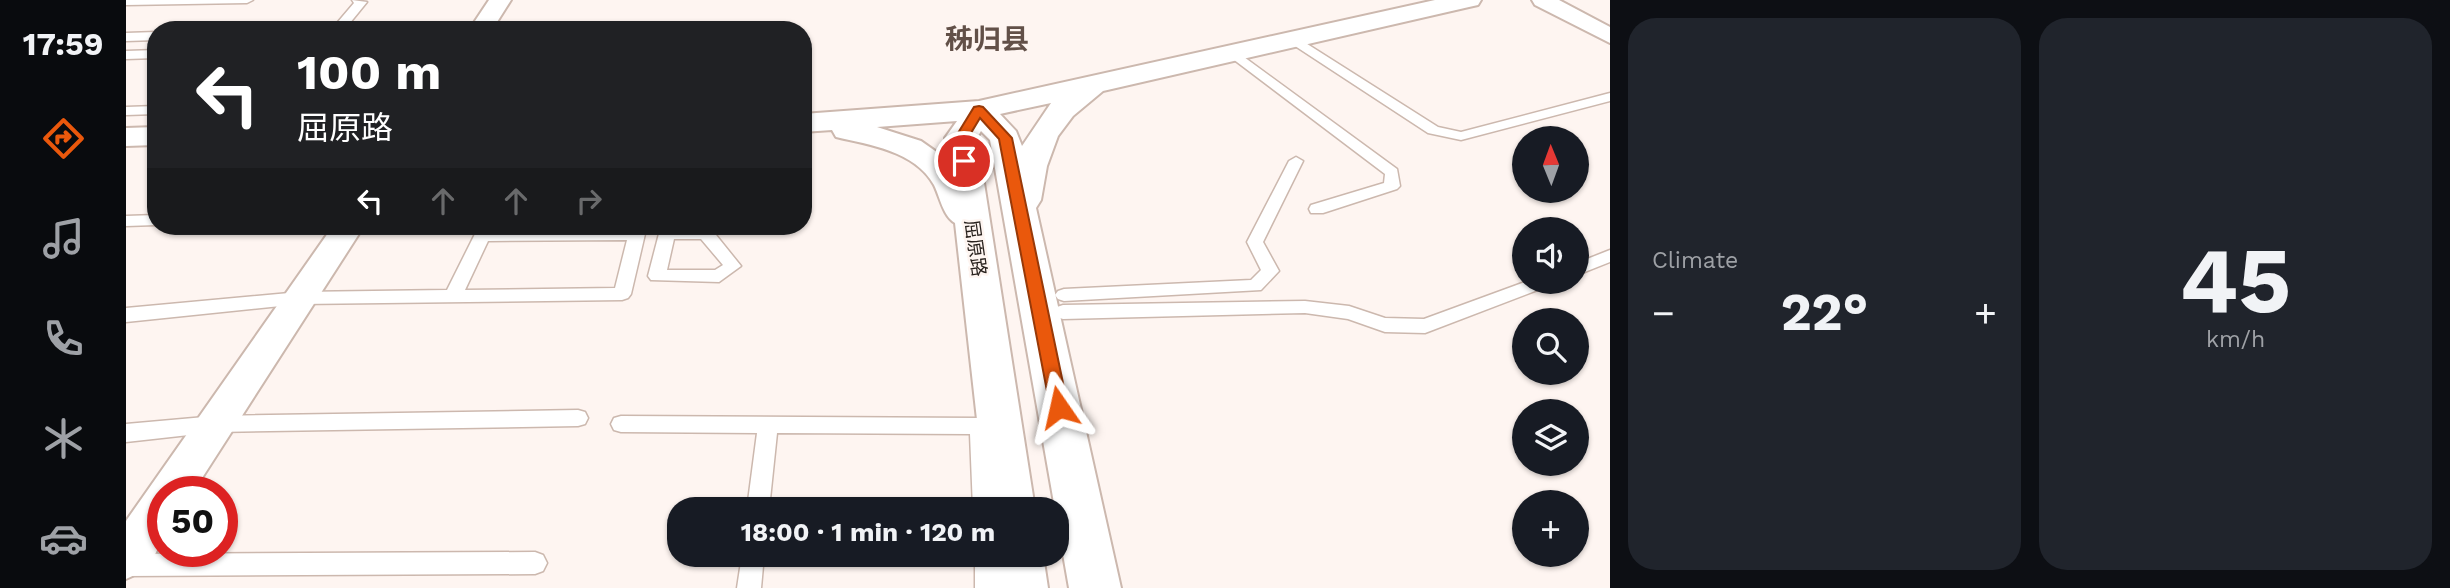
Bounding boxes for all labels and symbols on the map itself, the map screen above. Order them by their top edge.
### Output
district label: 秭归县 [945,23,1029,56]
north arrow [1512,126,1589,203]
pin [934,131,994,191]
street label: 屈原路 [960,218,991,278]
position arrow [1022,370,1096,444]
speed limit sign: 50 [147,476,238,567]

